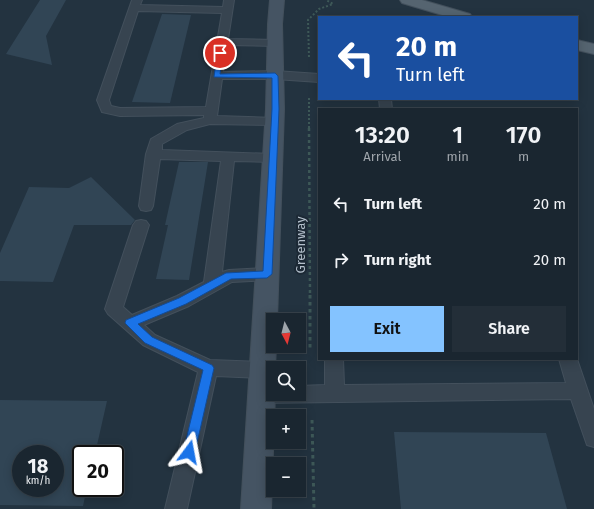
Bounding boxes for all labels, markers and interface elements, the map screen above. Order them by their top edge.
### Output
text: 20 m [396,30,457,63]
icon: left [330,32,382,84]
pin [203,36,237,70]
icon: arrive [209,42,231,64]
text: Turn left [396,64,465,86]
text: 13:20 [355,121,410,149]
text: 1 [452,121,463,149]
text: 170 [506,121,541,149]
text: Arrival [363,149,401,164]
text: min [447,149,469,164]
text: m [518,149,529,164]
icon: left [330,193,352,215]
text: Turn left [364,195,422,213]
text: 20 m [533,195,566,213]
street label: Greenway [293,216,308,274]
icon: right [330,249,352,271]
text: Turn right [364,251,431,269]
text: 20 m [533,251,566,269]
button: Exit [330,306,444,352]
button: Share [452,306,566,352]
north arrow [266,313,306,353]
map controls [266,313,306,497]
button: search [266,361,306,401]
button: + [266,409,306,449]
position arrow [168,431,210,473]
speed limit sign: 20 [72,445,124,497]
text: 18 [28,454,48,478]
button: − [266,457,306,497]
text: km/h [26,475,50,487]

